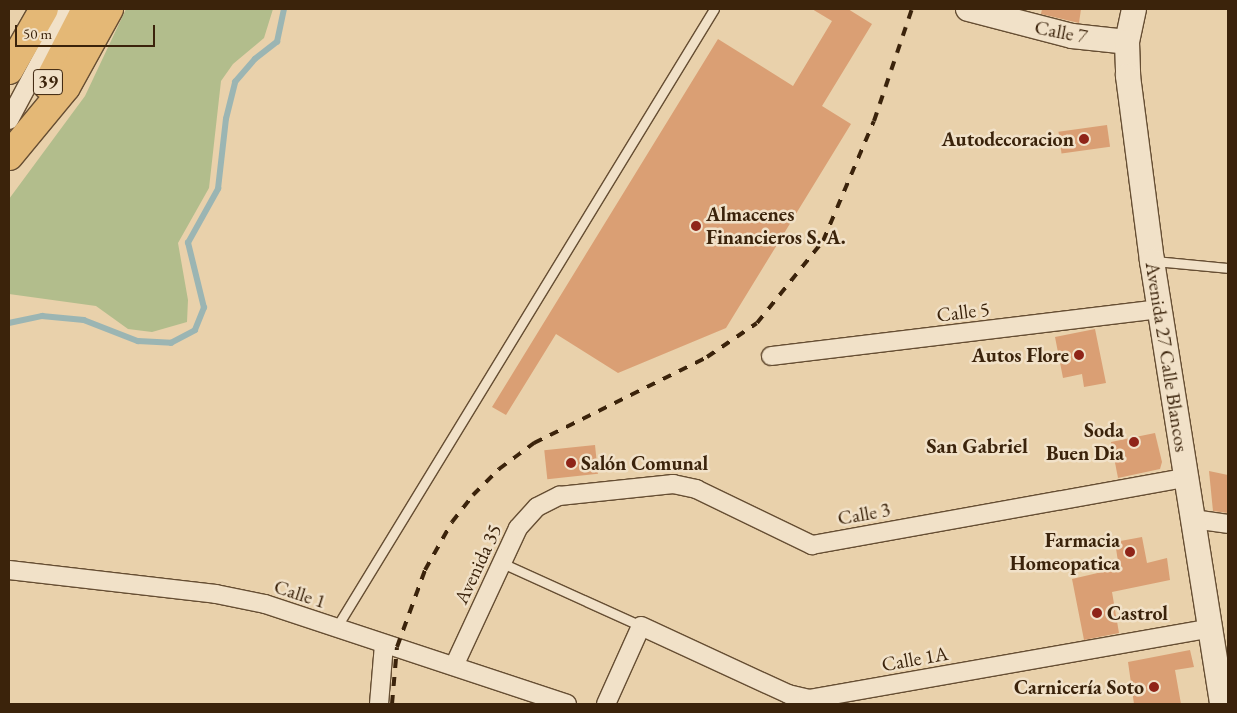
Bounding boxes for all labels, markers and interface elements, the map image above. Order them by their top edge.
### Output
scale bar [18,15,158,47]
street label: Calle 7 [1033,15,1089,49]
text: 50 m [23,24,52,43]
road number: 39 [32,65,64,98]
place label: Autodecoracion [941,127,1074,151]
marker: Autodecoracion [1078,133,1090,145]
place label: Almacenes Financieros S. A. [706,203,846,250]
marker: Almacenes Financieros S. A. [690,220,702,232]
street label: Avenida 27 Calle Blancos [1140,260,1194,454]
street label: Calle 5 [935,297,991,327]
place label: Autos Flore [972,343,1069,367]
marker: Autos Flore [1073,349,1085,361]
place label: Soda Buen Dia [1046,419,1124,466]
district label: San Gabriel [926,433,1028,459]
marker: Soda Buen Dia [1128,436,1140,448]
place label: Salón Comunal [581,451,708,475]
marker: Salón Comunal [565,457,577,469]
street label: Calle 3 [836,498,892,530]
street label: Avenida 35 [449,520,507,608]
place label: Farmacia Homeopatica [1010,528,1120,575]
marker: Farmacia Homeopatica [1124,546,1136,558]
street label: Calle 1 [271,574,329,614]
place label: Castrol [1107,601,1168,625]
marker: Castrol [1091,607,1103,619]
street label: Calle 1A [880,641,950,677]
place label: Carnicería Soto [1014,675,1144,699]
marker: Carnicería Soto [1148,681,1160,693]

